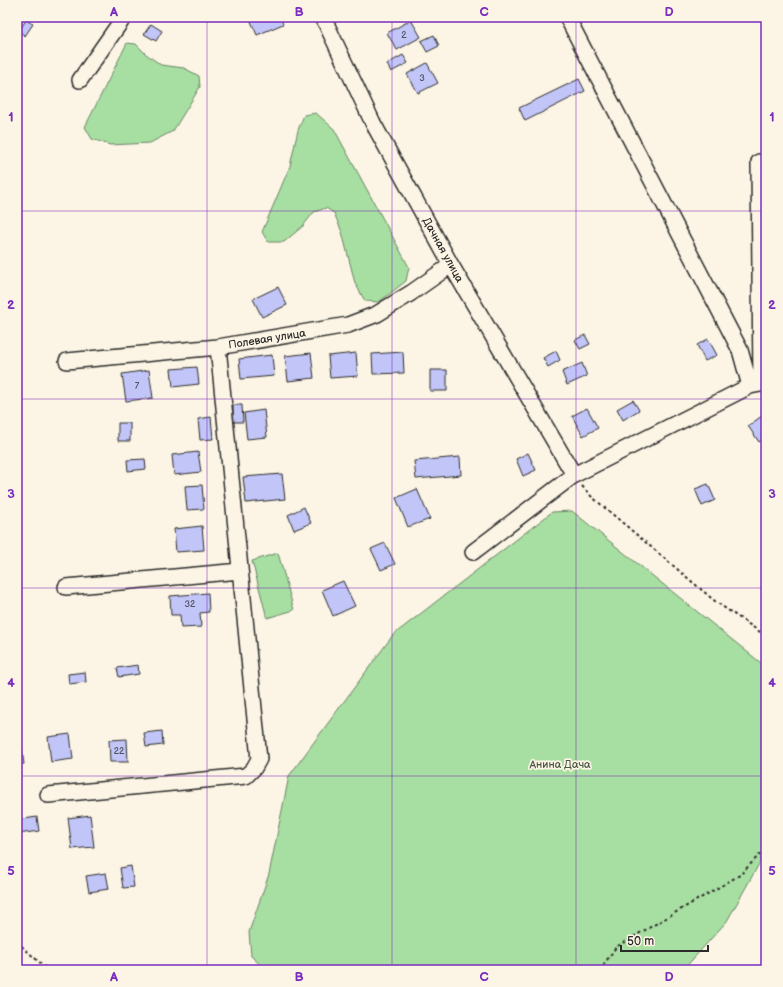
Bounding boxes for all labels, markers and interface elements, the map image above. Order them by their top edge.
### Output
text: A [109,4,118,20]
text: B [294,4,304,20]
text: C [479,4,489,20]
text: D [664,4,674,20]
house number: 2 [401,30,407,41]
house number: 3 [419,73,425,84]
text: 1 [8,109,14,125]
text: 1 [769,109,775,125]
street label: Дачная улица [420,215,466,285]
text: 2 [7,297,15,313]
text: 2 [768,297,776,313]
street label: Полевая улица [227,326,307,352]
house number: 7 [135,381,140,392]
text: 3 [7,486,15,502]
text: 3 [768,486,776,502]
house number: 32 [185,599,196,610]
text: 4 [7,675,15,691]
text: 4 [768,675,776,691]
house number: 22 [114,746,125,757]
park label: Анина Дача [528,758,591,771]
text: 5 [7,863,15,879]
text: 5 [768,863,776,879]
scale bar [621,927,708,953]
text: 50 m [627,934,654,949]
text: A [109,969,118,985]
text: B [294,969,304,985]
text: C [479,969,489,985]
text: D [664,969,674,985]

